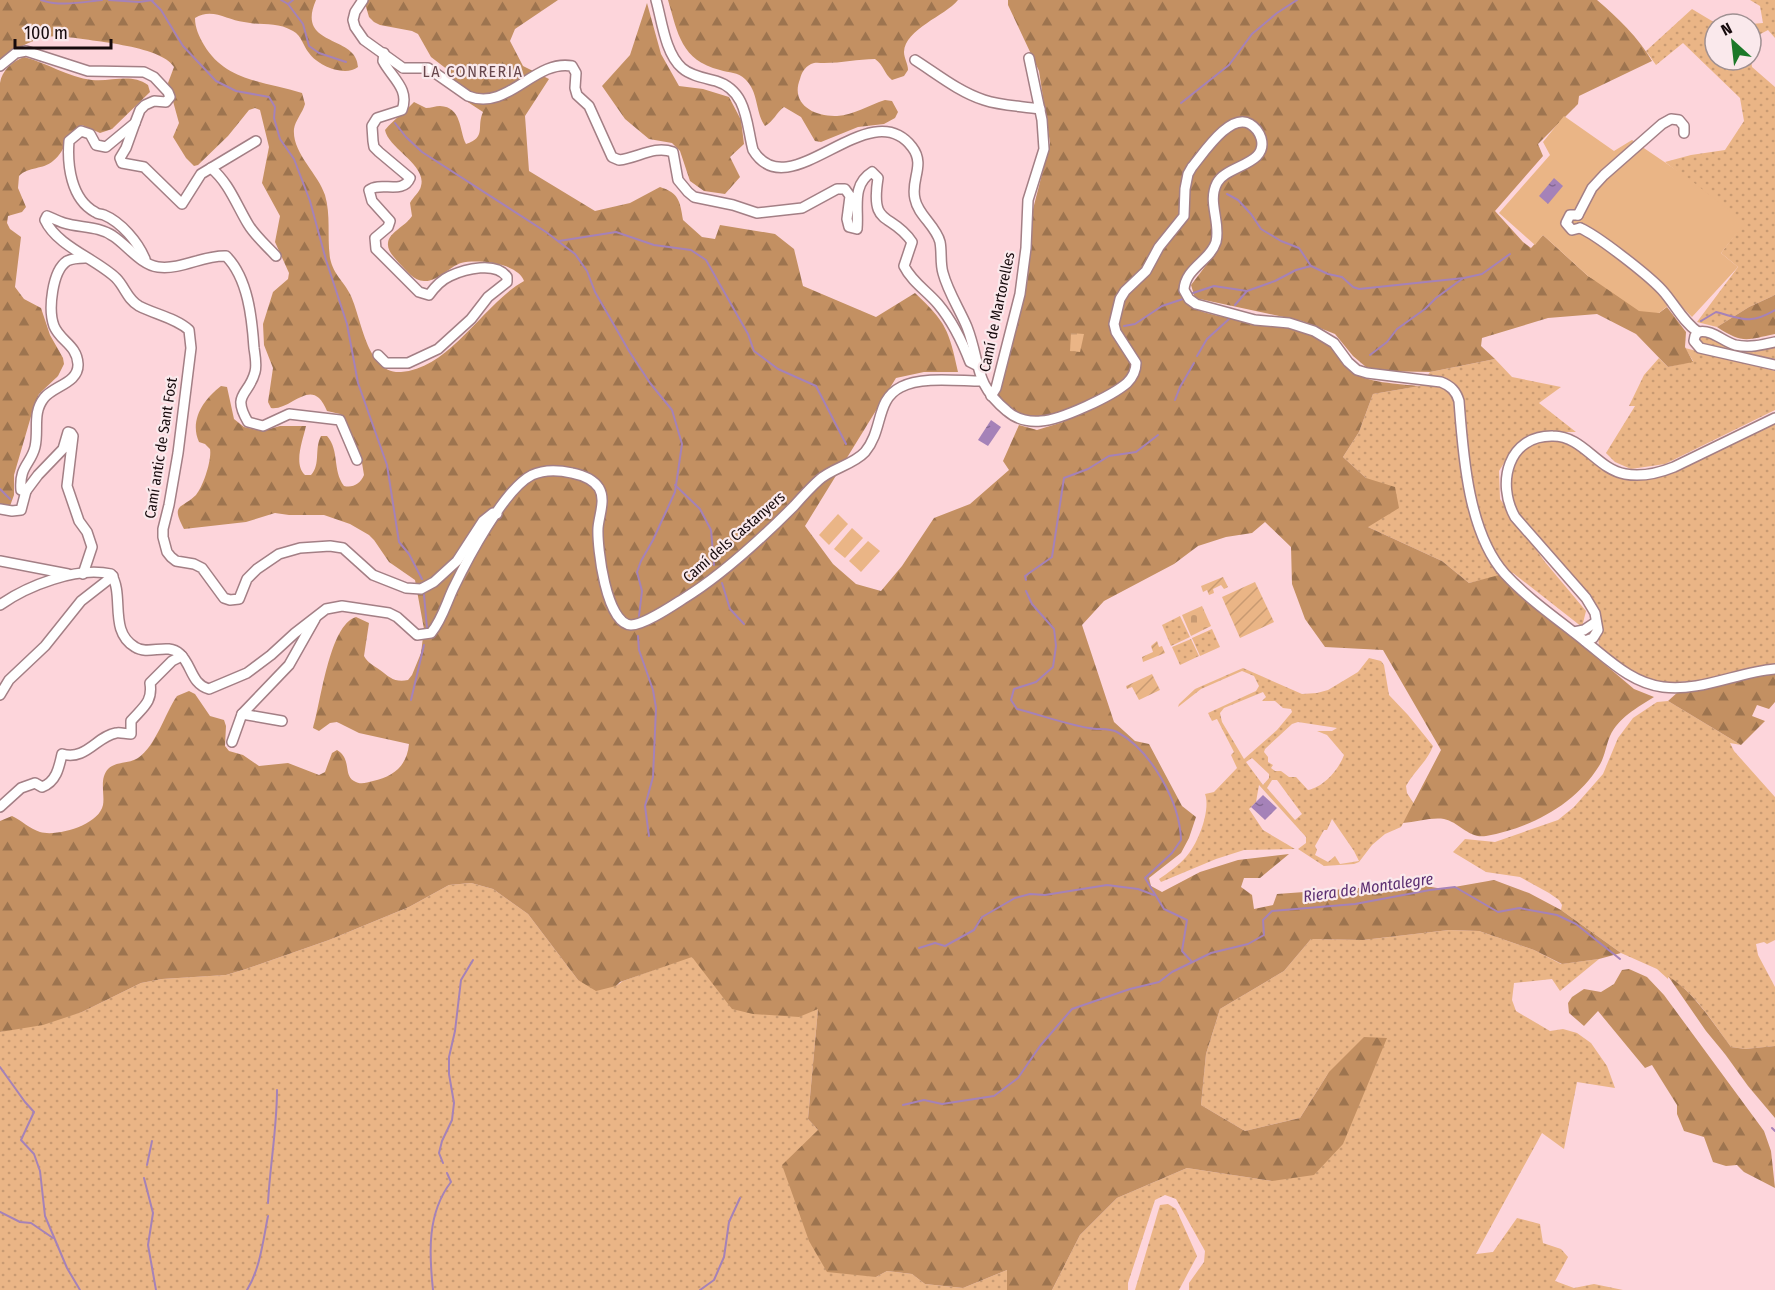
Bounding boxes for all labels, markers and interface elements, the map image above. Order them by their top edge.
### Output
scale bar [15,12,111,50]
north arrow [1703,12,1763,72]
text: N [1718,18,1735,40]
text: 100 m [24,22,68,44]
district label: LA CONRERIA [423,62,523,81]
street label: Camí de Martorelles [975,250,1019,374]
street label: Camí antic de Sant Fost [141,376,181,520]
street label: Camí dels Castanyers [679,488,789,586]
water label: Riera de Montalegre [1302,869,1435,906]

